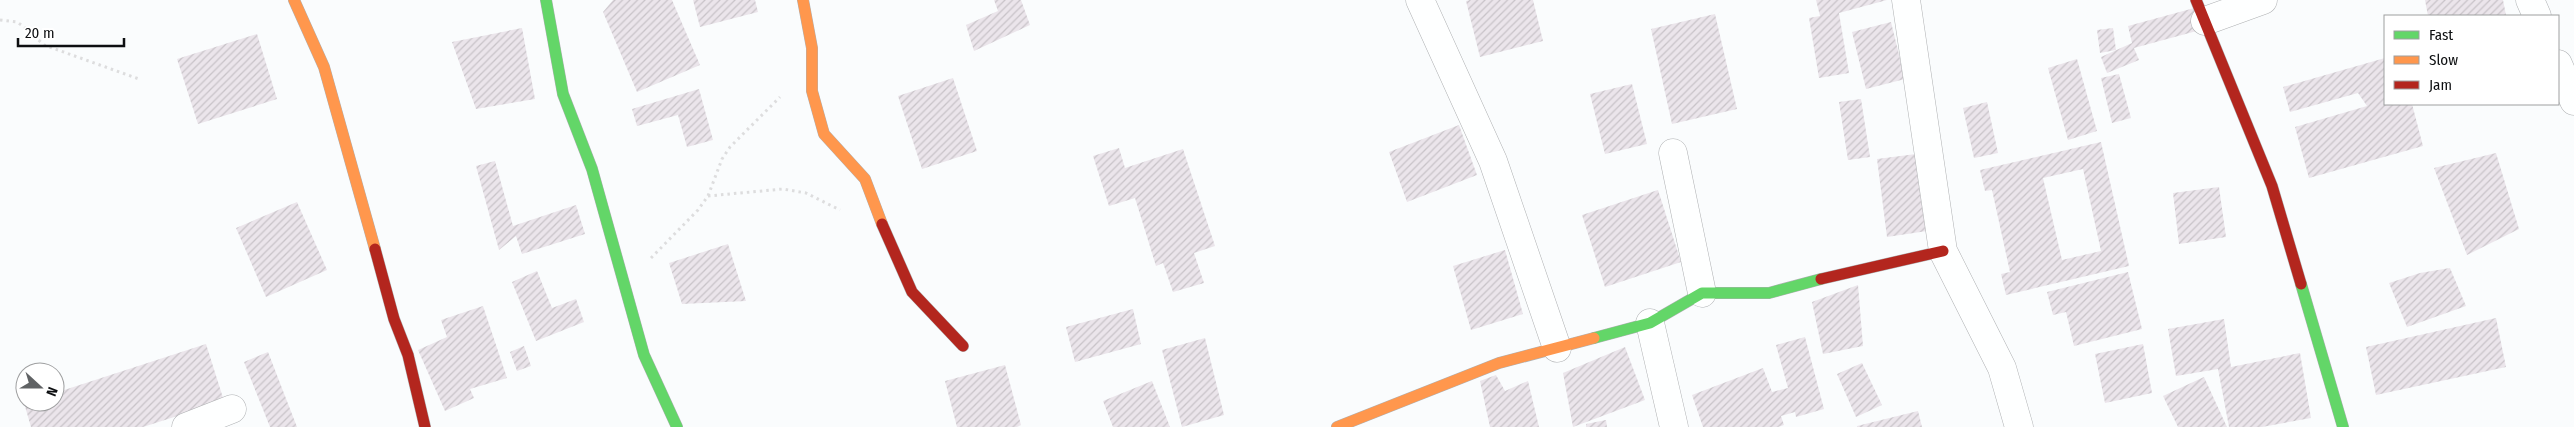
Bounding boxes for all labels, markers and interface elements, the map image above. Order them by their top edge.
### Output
scale bar [18,15,124,47]
legend [2384,15,2559,105]
text: 20 m [25,24,55,42]
text: Fast [2429,26,2453,44]
text: Slow [2429,51,2458,69]
text: Jam [2429,76,2452,94]
north arrow [15,362,65,412]
text: N [42,385,61,398]

